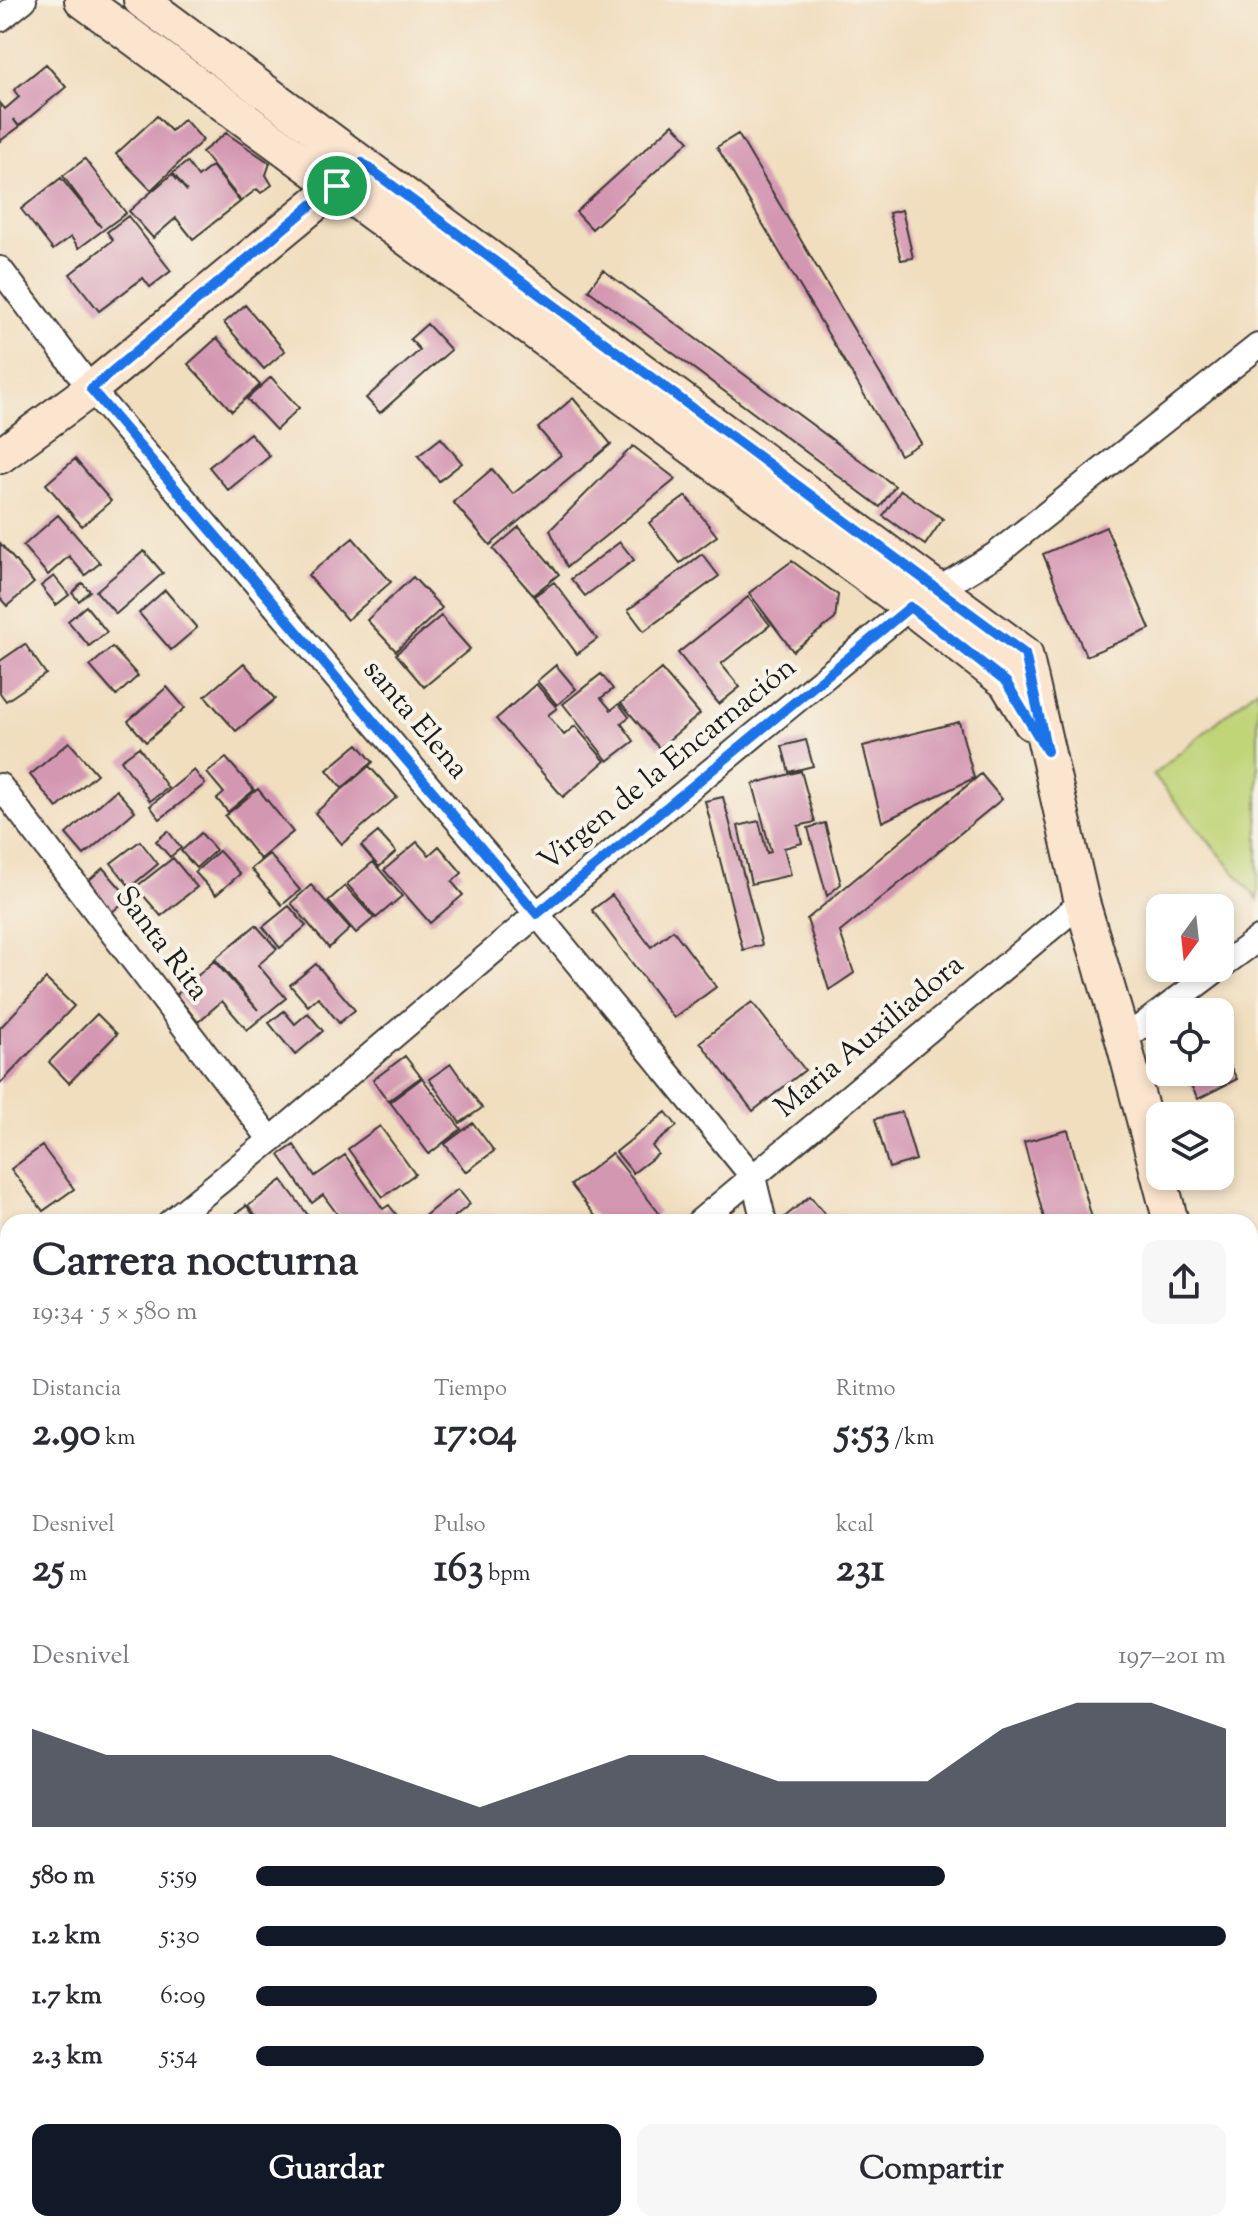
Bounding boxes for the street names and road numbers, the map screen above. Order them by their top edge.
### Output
street label: Virgen de la Encarnación [530,647,807,883]
street label: santa Elena [352,651,478,790]
street label: Santa Rita [104,878,218,1010]
street label: Maria Auxiliadora [766,945,974,1129]

